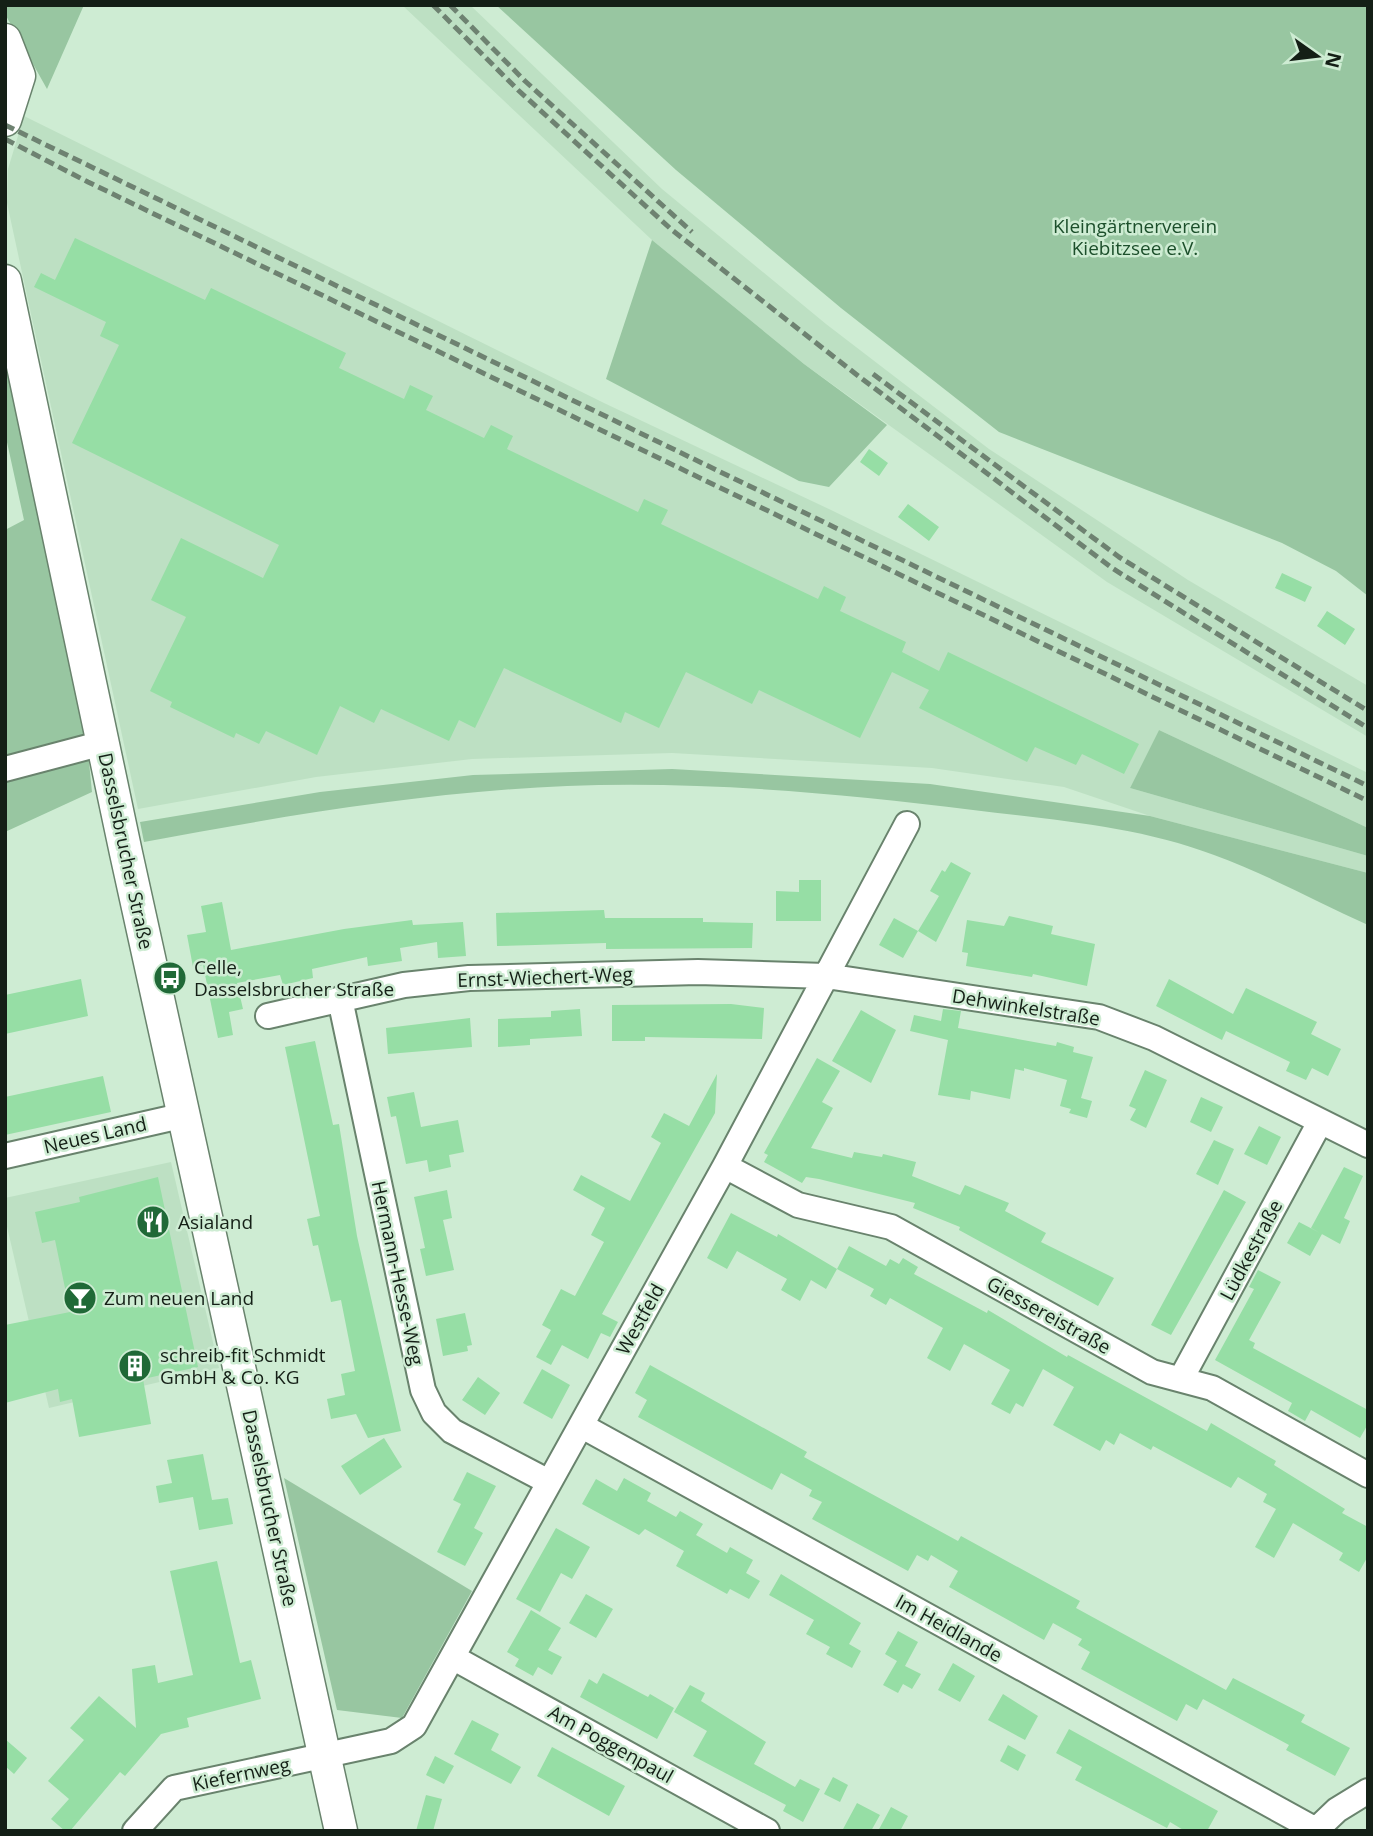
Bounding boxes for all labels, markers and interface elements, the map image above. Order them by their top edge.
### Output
north arrow [1282,21,1352,91]
text: N [1319,49,1348,71]
park label: Kleingärtnerverein Kiebitzsee e.V. [1053,213,1217,261]
street label: Dasselsbrucher Straße [92,750,160,952]
place label: Celle, Dasselsbrucher Straße [194,954,394,1002]
bus stop icon: Celle, Dasselsbrucher Straße [151,959,189,997]
street label: Ernst-Wiechert-Weg [457,961,633,993]
street label: Dehwinkelstraße [950,982,1102,1032]
street label: Neues Land [41,1111,149,1159]
street label: Hermann-Hesse-Weg [366,1178,430,1368]
street label: Lüdkestraße [1214,1195,1288,1305]
restaurant icon: Asialand [134,1203,172,1241]
place label: Asialand [178,1209,253,1235]
street label: Giessereistraße [982,1270,1116,1360]
bar icon: Zum neuen Land [61,1279,99,1317]
street label: Westfeld [610,1279,670,1359]
place label: Zum neuen Land [104,1285,254,1311]
place label: schreib-fit Schmidt GmbH & Co. KG [160,1342,326,1390]
building icon: schreib-fit Schmidt GmbH & Co. KG [116,1347,154,1385]
street label: Dasselsbrucher Straße [236,1407,304,1609]
street label: Im Heidlande [891,1588,1007,1668]
street label: Am Poggenpaul [544,1699,678,1789]
street label: Kiefernweg [190,1751,292,1797]

